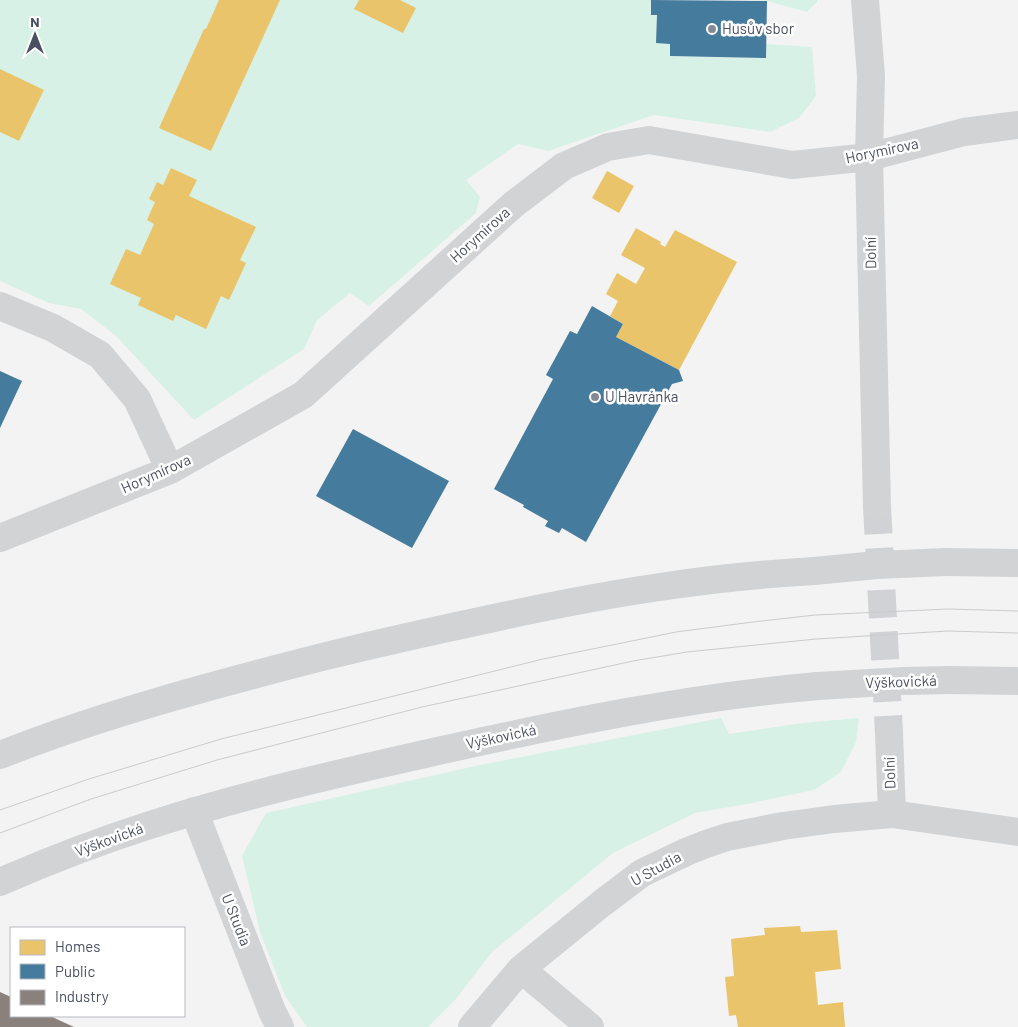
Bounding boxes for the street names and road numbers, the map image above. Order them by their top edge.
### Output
street label: Horymírova [844,133,920,167]
street label: Horymírova [446,203,513,266]
street label: Dolní [861,237,879,269]
street label: Horymírova [118,450,193,496]
street label: Výškovická [865,671,937,691]
street label: Výškovická [464,720,538,752]
street label: Dolní [879,757,899,789]
street label: Výškovická [72,818,145,860]
street label: U Studia [627,847,684,889]
street label: U Studia [218,891,256,948]

